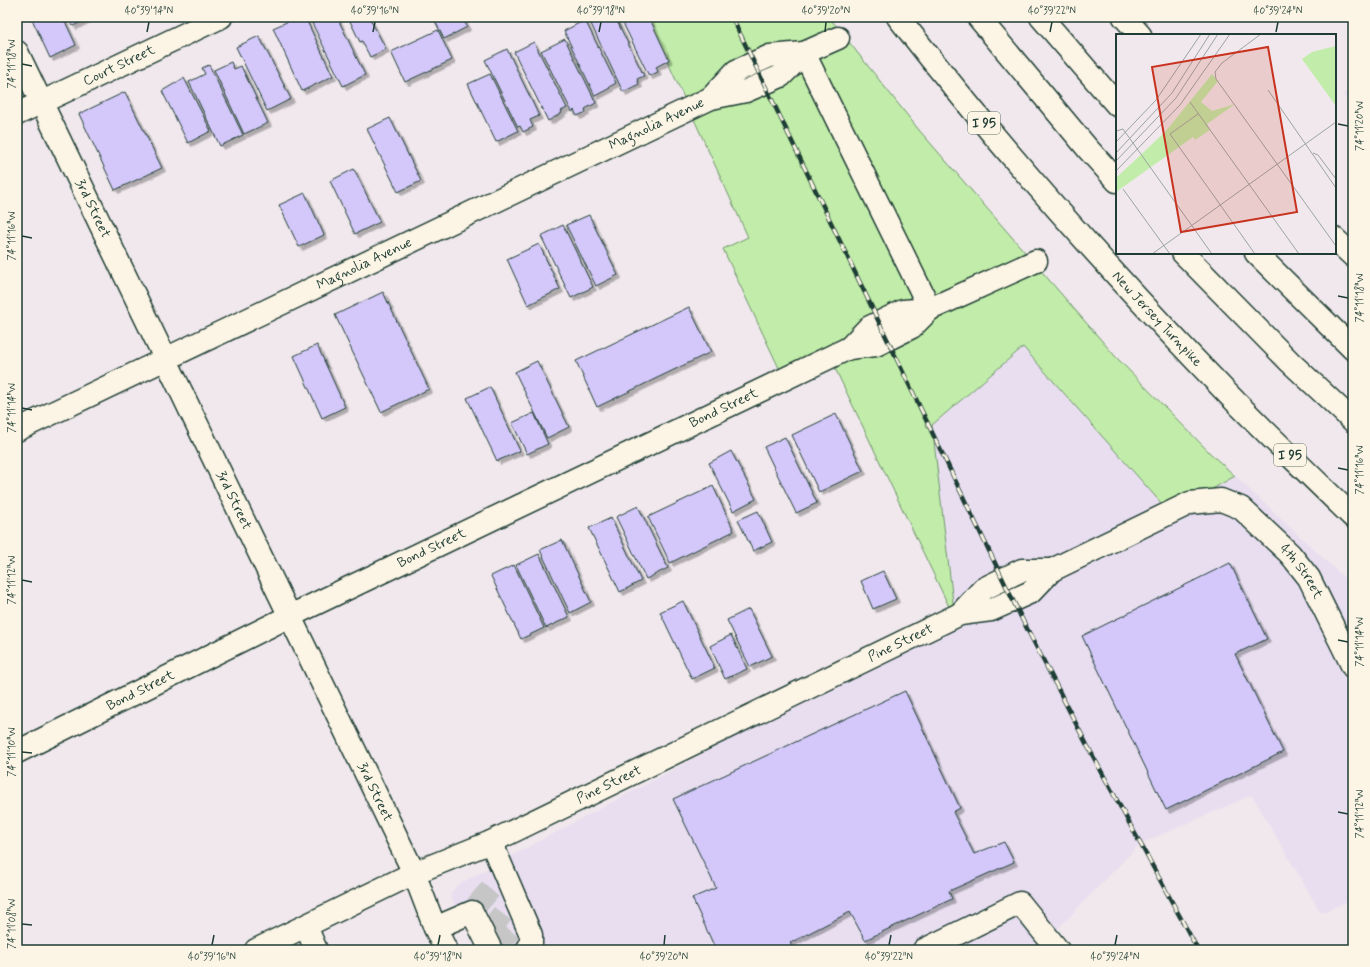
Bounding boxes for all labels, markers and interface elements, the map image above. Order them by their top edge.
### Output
text: 40°39'14"N [125,4,174,18]
text: 40°39'16"N [351,4,399,18]
text: 40°39'18"N [577,4,625,18]
text: 40°39'20"N [802,4,851,18]
text: 40°39'22"N [1028,4,1076,18]
text: 40°39'24"N [1254,4,1303,18]
inset map [1116,34,1336,254]
text: 74°11'18"W [5,39,19,89]
street label: Court Street [80,40,159,90]
street label: Magnolia Avenue [606,94,707,155]
text: 74°11'20"W [1353,101,1367,151]
road number: I 95 [968,112,1000,134]
street label: 3rd Street [71,176,115,242]
text: 74°11'16"W [5,211,19,261]
street label: Magnolia Avenue [314,233,415,294]
street label: New Jersey Turnpike [1108,267,1206,371]
text: 74°11'18"W [1353,273,1367,323]
text: 74°11'14"W [5,383,19,433]
street label: Bond Street [686,384,762,432]
road number: I 95 [1274,444,1306,466]
text: 74°11'16"W [1353,445,1367,495]
street label: 3rd Street [212,468,256,533]
street label: Bond Street [394,524,469,572]
street label: 4th Street [1276,540,1327,603]
text: 74°11'12"W [5,556,19,604]
text: 74°11'14"W [1353,617,1367,667]
street label: Pine Street [865,619,936,666]
street label: Bond Street [103,666,178,715]
text: 74°11'10"W [5,727,19,777]
street label: 3rd Street [353,759,397,825]
street label: Pine Street [574,761,645,808]
text: 74°11'12"W [1353,790,1367,838]
text: 74°11'08"W [5,899,19,949]
text: 40°39'16"N [188,950,236,964]
text: 40°39'18"N [414,950,462,964]
text: 40°39'20"N [640,950,689,964]
text: 40°39'22"N [865,950,913,964]
text: 40°39'24"N [1091,950,1140,964]

